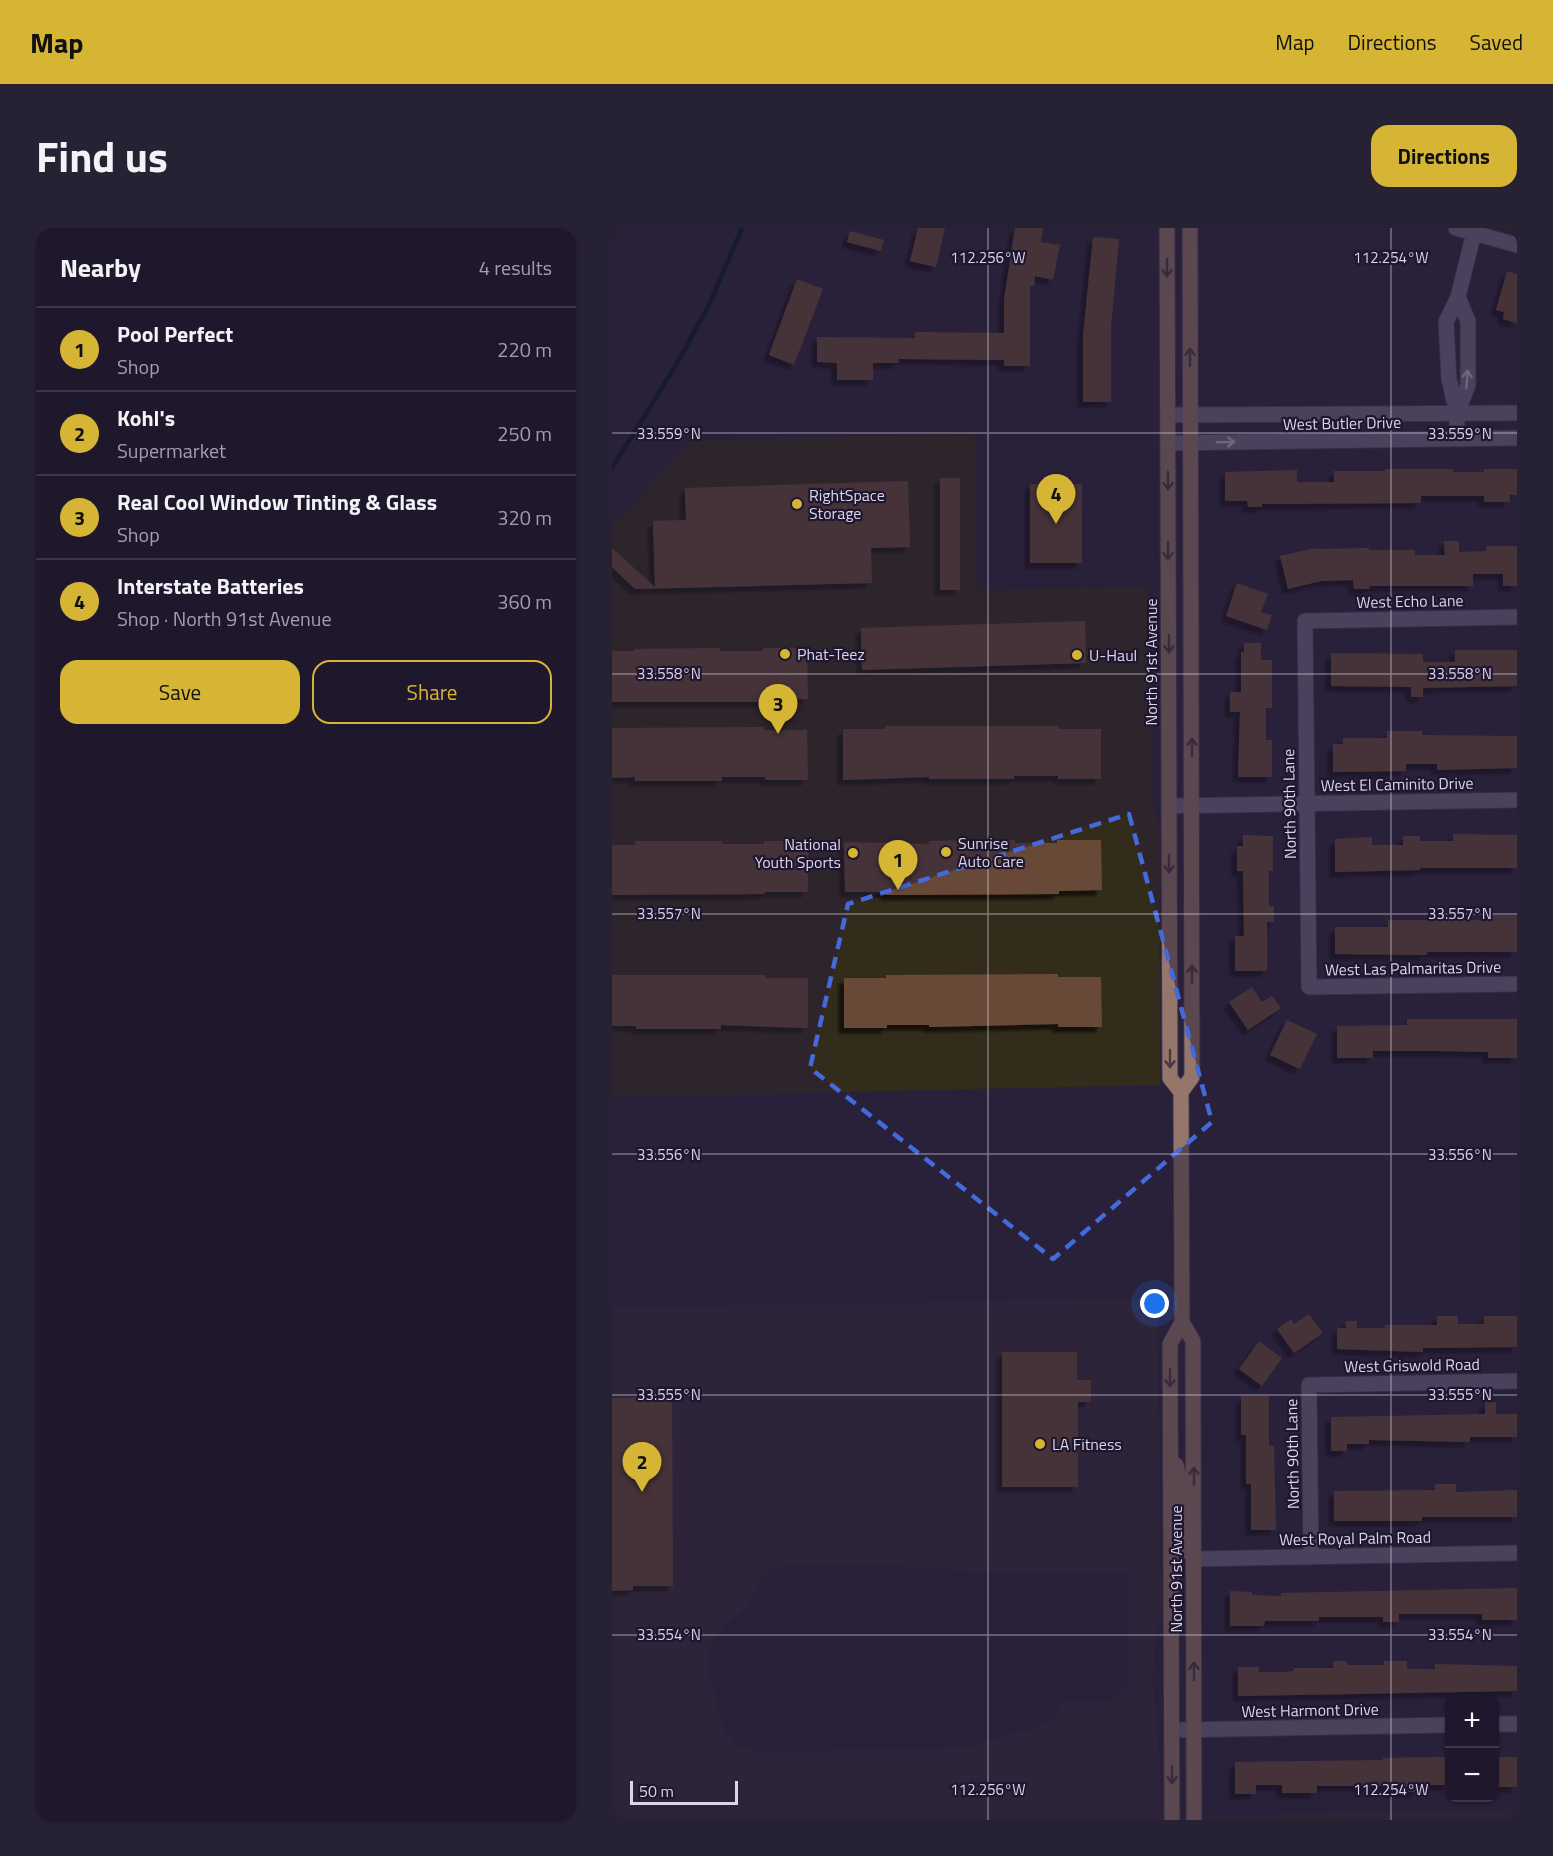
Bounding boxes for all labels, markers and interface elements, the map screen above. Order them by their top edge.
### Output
text: Map [30,21,84,64]
text: Map [1275,26,1315,58]
text: Directions [1348,26,1437,58]
text: Saved [1470,26,1523,58]
text: Find us [36,124,168,188]
button: Directions [1371,125,1517,187]
text: 112.256°W [950,246,1026,269]
text: 112.254°W [1353,246,1429,269]
text: Nearby [60,248,141,287]
text: 4 results [479,252,552,283]
one-way arrow [1162,257,1173,277]
text: Pool Perfect [117,317,233,351]
text: 1 [74,334,85,365]
text: 220 m [497,334,552,365]
one-way arrow [1184,347,1196,367]
text: Shop [117,351,160,382]
one-way arrow [1462,370,1473,389]
text: Kohl's [117,401,175,435]
street label: West Butler Drive [1283,410,1401,436]
text: 2 [74,418,85,449]
text: 250 m [497,418,552,449]
text: 33.559°N [637,422,701,445]
text: 33.559°N [1428,422,1492,445]
text: Supermarket [117,435,226,466]
one-way arrow [1216,437,1235,448]
one-way arrow [1162,470,1174,490]
pin: 4 [1036,474,1076,524]
place label: RightSpace Storage [809,483,885,525]
text: Real Cool Window Tinting & Glass [117,485,437,519]
marker: RightSpace Storage [790,497,804,511]
text: 3 [74,502,85,533]
text: 320 m [497,502,552,533]
text: Shop [117,519,160,550]
one-way arrow [1162,541,1174,561]
text: Interstate Batteries [117,569,304,603]
text: 4 [74,586,85,617]
text: 360 m [497,586,552,617]
street label: West Echo Lane [1356,588,1464,614]
street label: North 91st Avenue [1139,599,1163,726]
text: Shop · North 91st Avenue [117,603,332,634]
one-way arrow [1163,633,1175,653]
place label: Phat-Teez [797,642,865,666]
place label: U-Haul [1089,643,1137,667]
marker: Phat-Teez [778,647,792,661]
marker: U-Haul [1070,648,1084,662]
button: Save [60,660,300,724]
button: Share [312,660,552,724]
text: 33.558°N [637,662,701,685]
text: 33.558°N [1428,662,1492,685]
pin: 3 [758,684,798,734]
one-way arrow [1186,738,1198,758]
street label: North 90th Lane [1276,749,1302,859]
street label: West El Caminito Drive [1320,771,1474,797]
place label: Sunrise Auto Care [958,831,1024,873]
place label: National Youth Sports [755,832,841,874]
pin: 1 [878,840,918,890]
marker: Sunrise Auto Care [939,845,953,859]
marker: National Youth Sports [846,846,860,860]
one-way arrow [1163,854,1175,874]
text: 33.557°N [637,902,701,925]
text: 33.557°N [1428,902,1492,925]
street label: West Las Palmaritas Drive [1325,954,1501,982]
one-way arrow [1186,965,1198,985]
one-way arrow [1164,1049,1176,1069]
text: 33.556°N [637,1143,701,1166]
text: 33.556°N [1428,1143,1492,1166]
your location [1140,1289,1169,1318]
street label: West Griswold Road [1344,1352,1480,1378]
one-way arrow [1164,1367,1176,1387]
text: 33.555°N [637,1383,701,1406]
text: 33.555°N [1428,1383,1492,1406]
street label: North 90th Lane [1279,1399,1305,1509]
place label: LA Fitness [1052,1432,1122,1456]
marker: LA Fitness [1033,1437,1047,1451]
pin: 2 [622,1442,662,1492]
one-way arrow [1188,1467,1200,1487]
street label: North 91st Avenue [1164,1506,1188,1633]
street label: West Royal Palm Road [1279,1525,1431,1551]
text: 33.554°N [637,1623,701,1646]
text: 33.554°N [1428,1623,1492,1646]
one-way arrow [1188,1662,1200,1682]
map controls [1445,1694,1499,1802]
button: + [1445,1694,1499,1748]
street label: West Harmont Drive [1241,1697,1379,1723]
button: − [1445,1748,1499,1802]
one-way arrow [1166,1765,1178,1785]
scale bar [630,1778,738,1806]
text: 112.256°W [950,1778,1026,1801]
text: 112.254°W [1353,1778,1429,1801]
text: 50 m [639,1779,674,1803]

